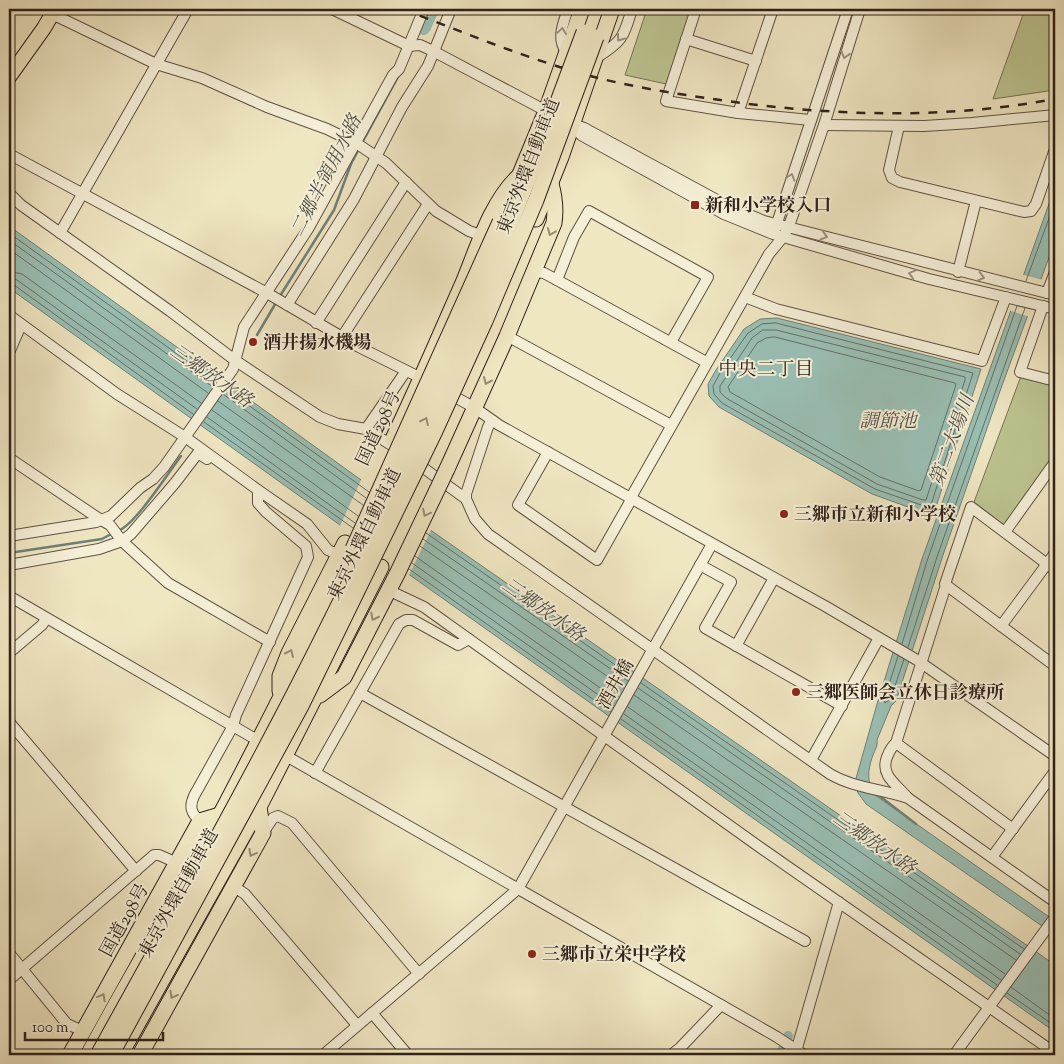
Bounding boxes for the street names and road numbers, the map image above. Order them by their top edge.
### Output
street label: 東京外環自動車道 [492,95,568,239]
street label: 国道298号 [351,387,409,471]
street label: 東京外環自動車道 [323,464,409,605]
street label: 酒井橋 [592,655,641,715]
street label: 東京外環自動車道 [133,825,226,963]
street label: 国道298号 [95,880,157,962]

